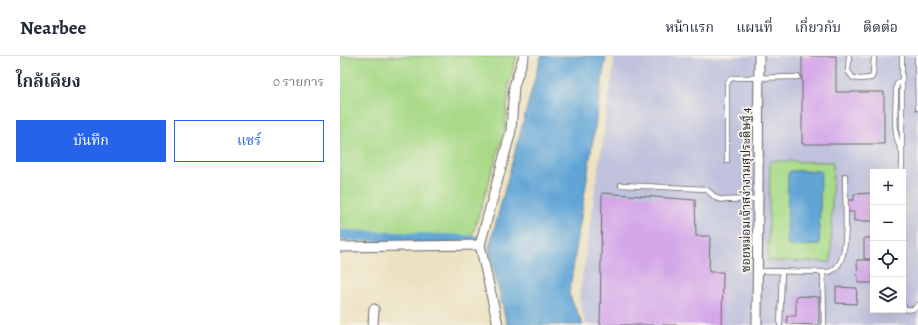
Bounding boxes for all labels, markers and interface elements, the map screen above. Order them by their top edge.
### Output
text: Nearbee [20,15,86,41]
text: หน้าแรก [665,18,714,37]
text: แผนที่ [736,18,773,37]
text: เกี่ยวกับ [795,18,841,37]
text: ติดต่อ [863,18,898,37]
text: ใกล้เคียง [16,70,81,93]
text: 0 รายการ [273,73,324,90]
street label: ซอยหม่อมเจ้าสง่างามสุประดิษฐ์ 4 [738,107,754,272]
button: บันทึก [16,120,166,162]
button: แชร์ [174,120,324,162]
map controls [870,169,906,313]
button: + [870,169,906,205]
button: − [870,205,906,241]
button: locate [870,241,906,277]
button: layers [870,277,906,313]

